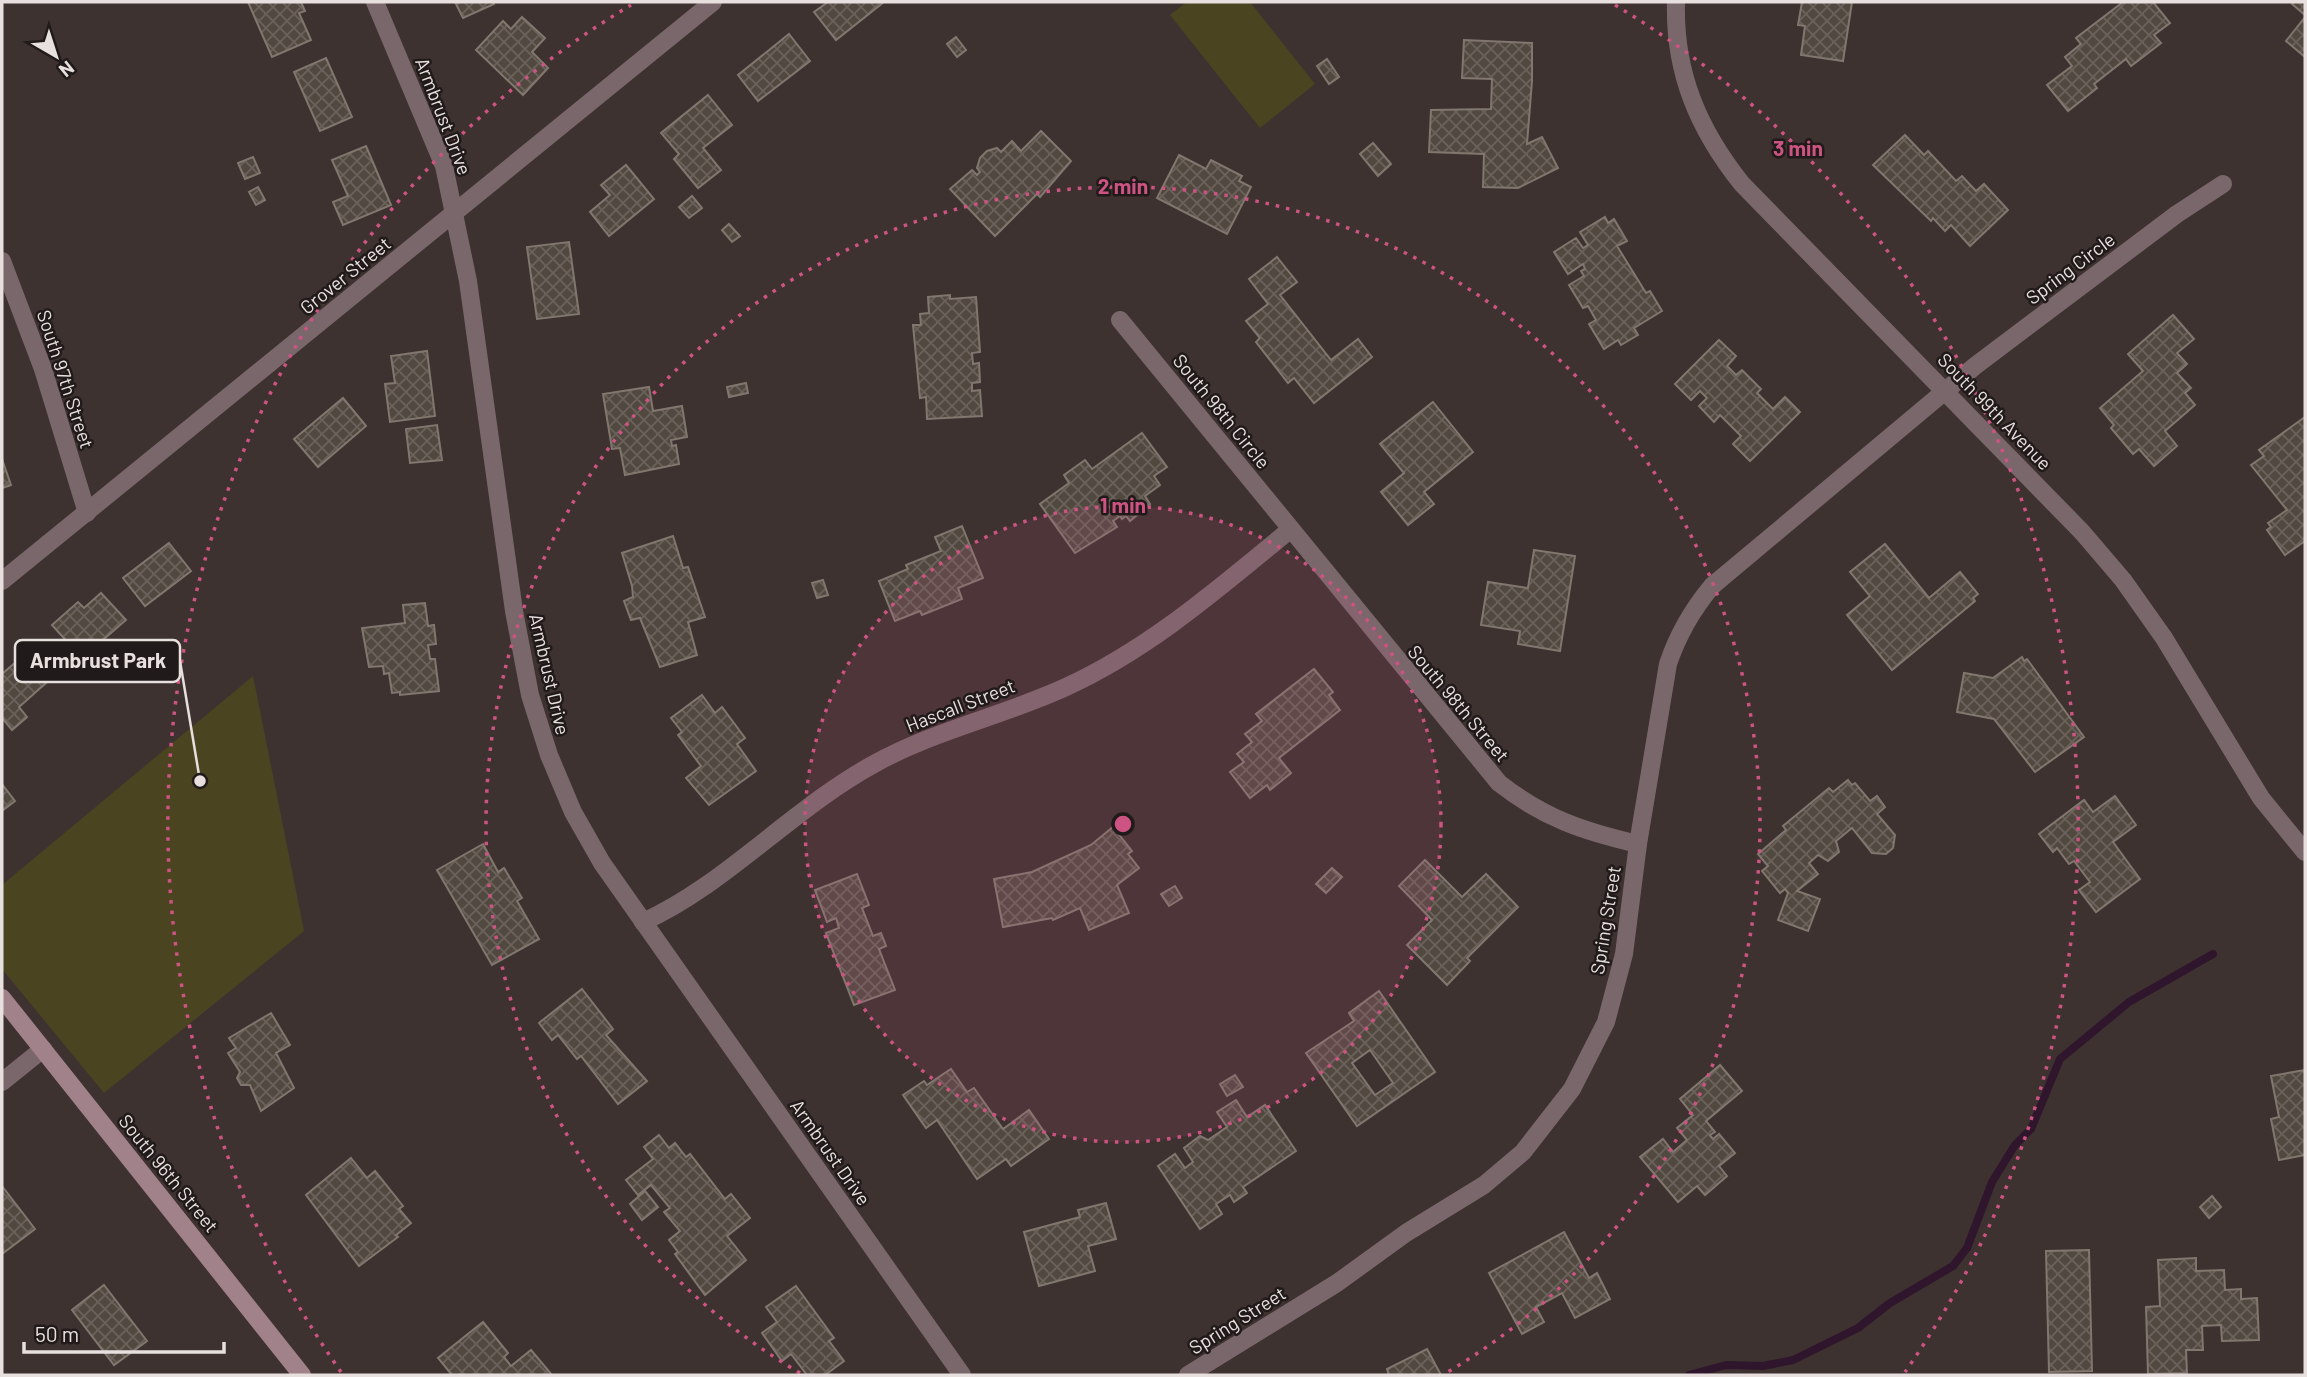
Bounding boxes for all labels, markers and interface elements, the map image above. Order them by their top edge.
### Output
north arrow [21,21,91,91]
street label: Armbrust Drive [411,54,477,178]
text: N [55,57,79,83]
text: 3 min [1773,135,1823,160]
text: 2 min [1098,173,1148,198]
street label: Spring Circle [2021,227,2119,309]
street label: Grover Street [295,231,395,319]
street label: South 97th Street [33,307,99,451]
street label: South 99th Avenue [1933,348,2057,474]
street label: South 98th Circle [1169,349,1275,473]
text: 1 min [1100,492,1146,517]
street label: Armbrust Drive [525,611,575,737]
callout: Armbrust Park [15,640,180,682]
street label: South 98th Street [1404,640,1514,766]
text: Armbrust Park [30,647,166,672]
street label: Hascall Street [902,674,1018,736]
centre of rings [1111,812,1135,836]
street label: Spring Street [1585,864,1625,976]
street label: Armbrust Drive [786,1095,876,1209]
street label: South 96th Street [114,1109,224,1237]
street label: Spring Street [1185,1281,1289,1359]
scale bar [24,1310,224,1354]
text: 50 m [35,1321,79,1346]

